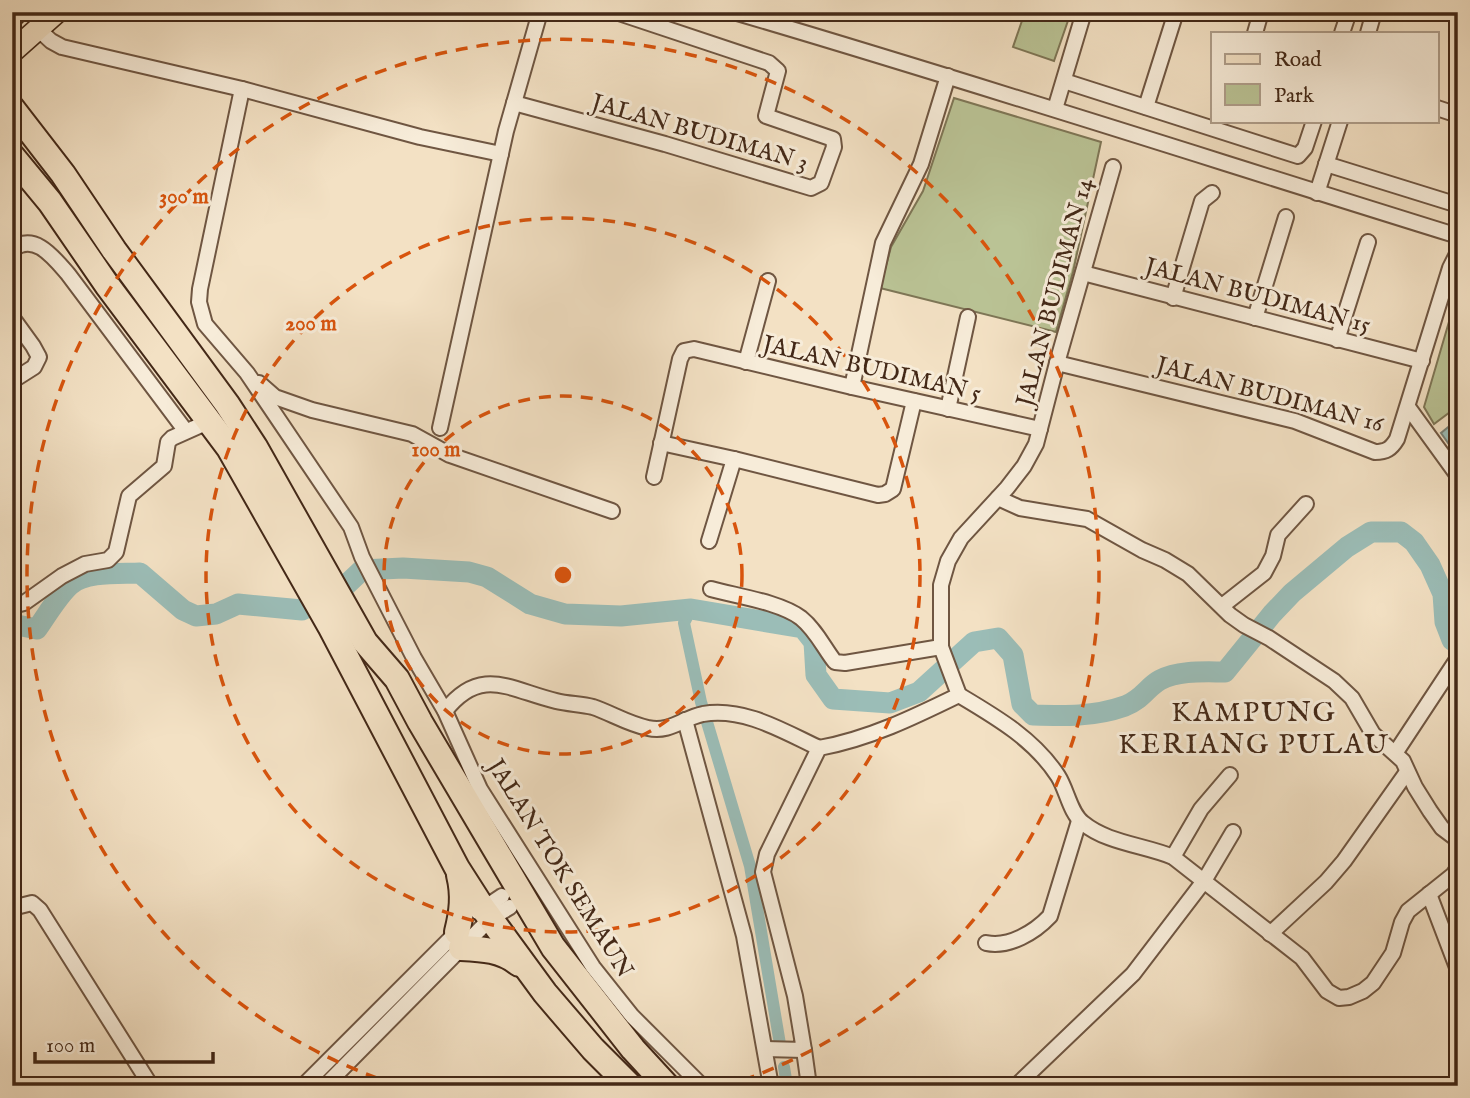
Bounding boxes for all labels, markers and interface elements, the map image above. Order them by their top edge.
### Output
legend [1211,32,1438,122]
text: Road [1274,47,1322,74]
text: Park [1274,83,1315,110]
street label: JALAN BUDIMAN 3 [585,87,811,179]
street label: JALAN BUDIMAN 14 [1009,174,1101,413]
text: 300 m [159,184,209,211]
street label: JALAN BUDIMAN 15 [1139,251,1374,342]
text: 200 m [285,311,337,338]
street label: JALAN BUDIMAN 5 [756,329,984,410]
street label: JALAN BUDIMAN 16 [1150,349,1387,441]
text: 100 m [411,437,461,464]
centre of rings [551,563,575,587]
district label: KAMPUNG KERIANG PULAU [1118,696,1390,763]
street label: JALAN TOK SEMAUN [478,751,640,984]
scale bar [35,1021,214,1065]
text: 100 m [46,1033,95,1060]

